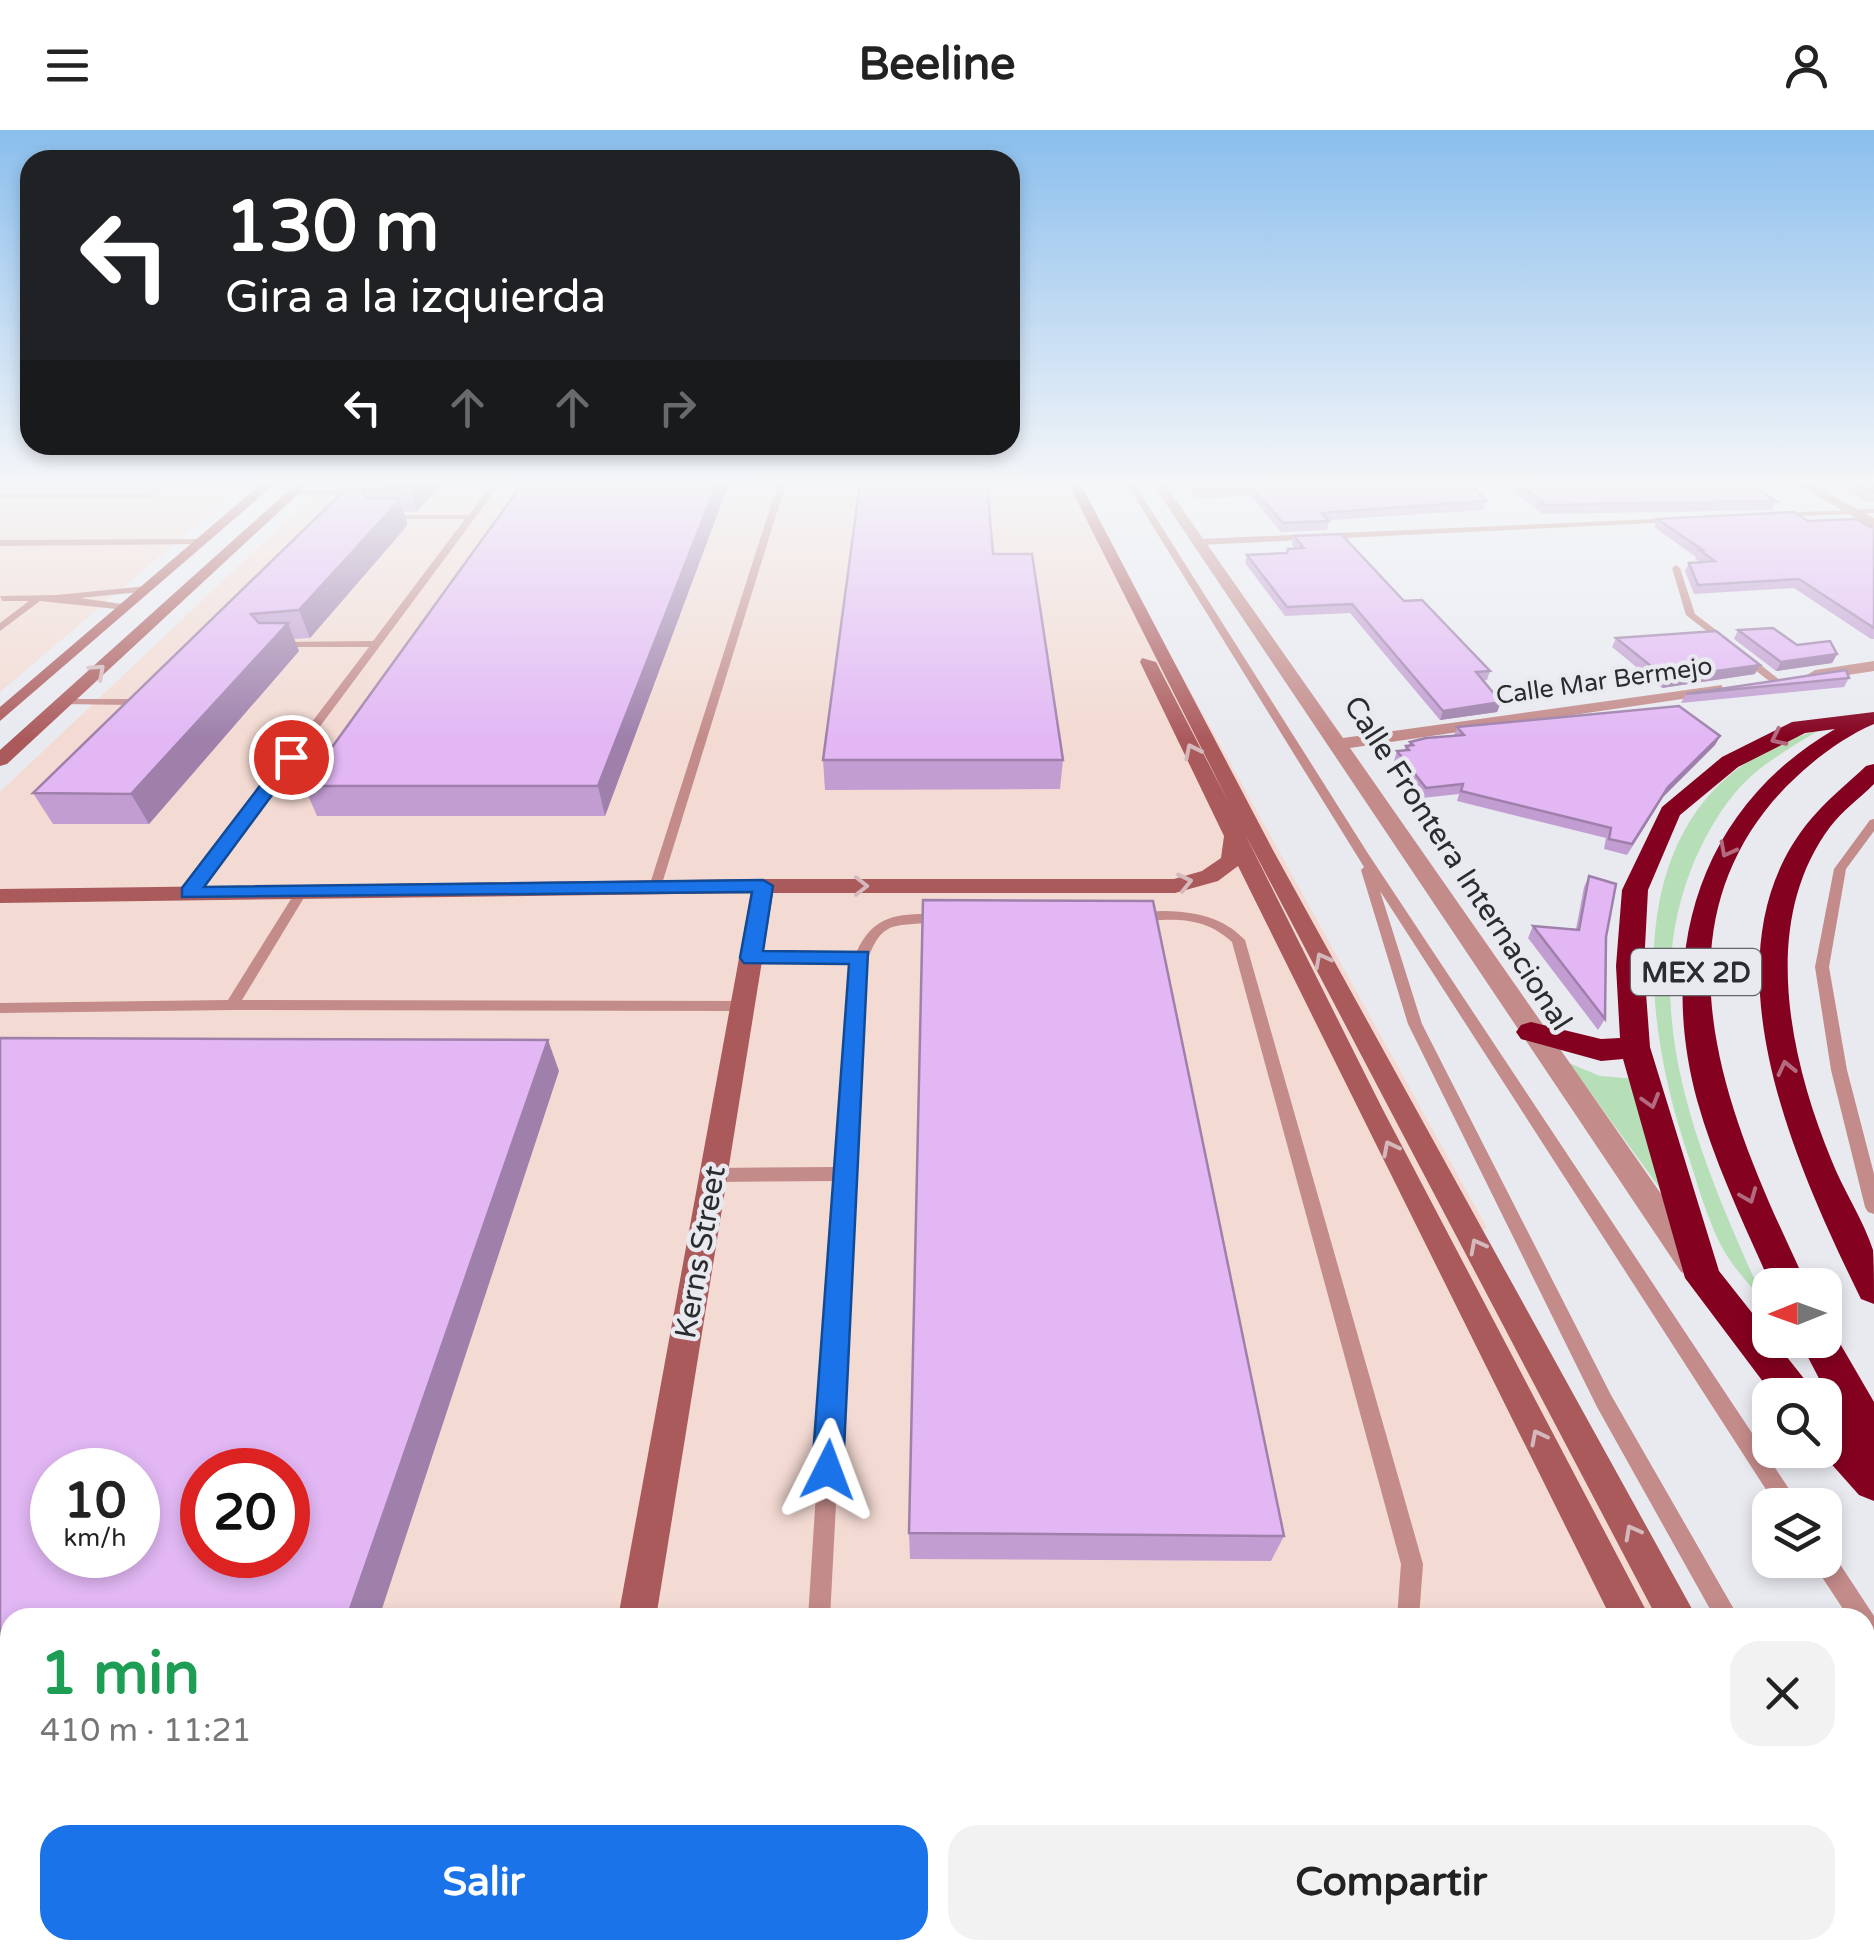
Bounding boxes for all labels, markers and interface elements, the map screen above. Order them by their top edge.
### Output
icon: menu [40,38,95,93]
text: Beeline [858,38,1016,92]
icon: person [1779,38,1834,93]
text: 130 m [225,186,439,270]
icon: left [60,190,190,320]
text: Gira a la izquierda [225,271,606,325]
icon: left [335,380,390,435]
icon: ahead [440,380,495,435]
icon: ahead [545,380,600,435]
icon: right [650,380,705,435]
street label: Calle Mar Bermejo [1494,651,1714,711]
one-way arrow [86,665,105,683]
street label: Calle Frontera Internacional [1335,689,1580,1038]
pin [249,715,334,800]
one-way arrow [1770,726,1788,746]
icon: arrive [264,730,319,785]
one-way arrow [1184,743,1204,761]
one-way arrow [1720,839,1739,857]
one-way arrow [1176,873,1193,894]
one-way arrow [854,875,869,897]
road number: MEX 2D [1631,949,1761,995]
one-way arrow [1315,953,1335,971]
one-way arrow [1777,1060,1798,1077]
one-way arrow [1639,1091,1660,1108]
one-way arrow [1382,1141,1402,1159]
street label: Kerns Street [667,1163,734,1341]
one-way arrow [1738,1187,1758,1204]
one-way arrow [1470,1238,1489,1257]
north arrow [1752,1268,1842,1358]
map controls [1752,1268,1842,1578]
button: search [1752,1378,1842,1468]
position arrow [776,1418,880,1522]
one-way arrow [1531,1430,1550,1448]
speed limit sign: 20 [180,1448,310,1578]
text: 10 [64,1471,126,1531]
button: layers [1752,1488,1842,1578]
text: km/h [64,1523,126,1553]
one-way arrow [1624,1524,1644,1542]
text: 1 min [40,1638,200,1710]
button: close [1730,1641,1835,1746]
text: 410 m · 11:21 [40,1712,252,1750]
button: Salir [40,1825,928,1940]
button: Compartir [948,1825,1835,1940]

